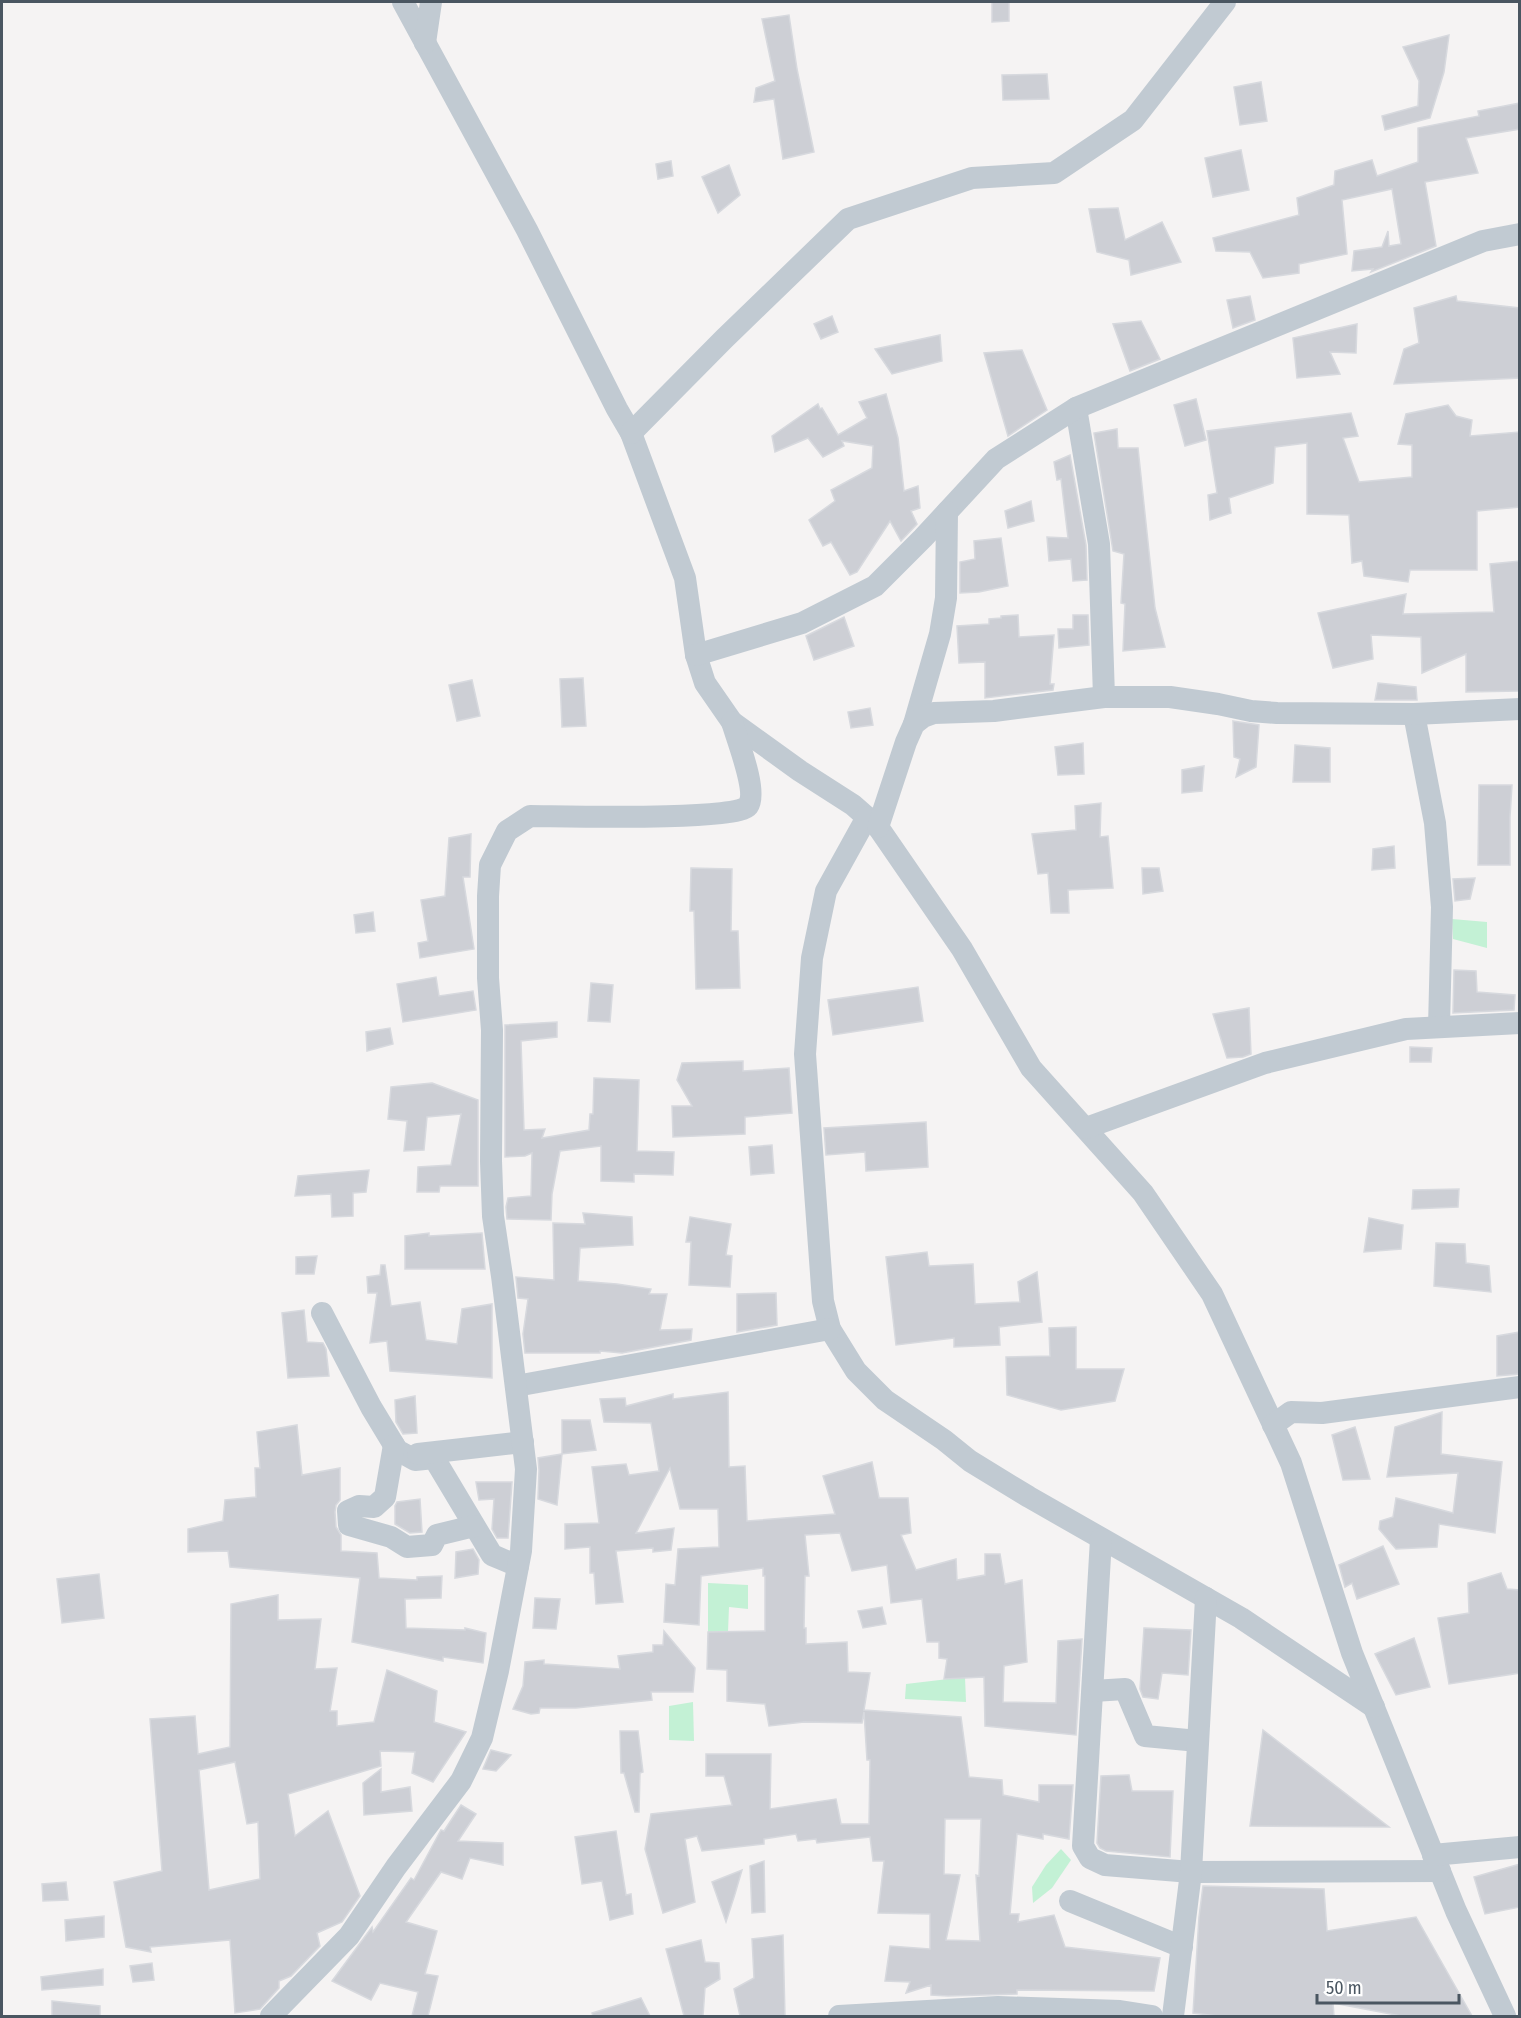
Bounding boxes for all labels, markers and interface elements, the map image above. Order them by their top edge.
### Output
scale bar [1317,1967,1460,2005]
text: 50 m [1326,1977,1362,1999]

